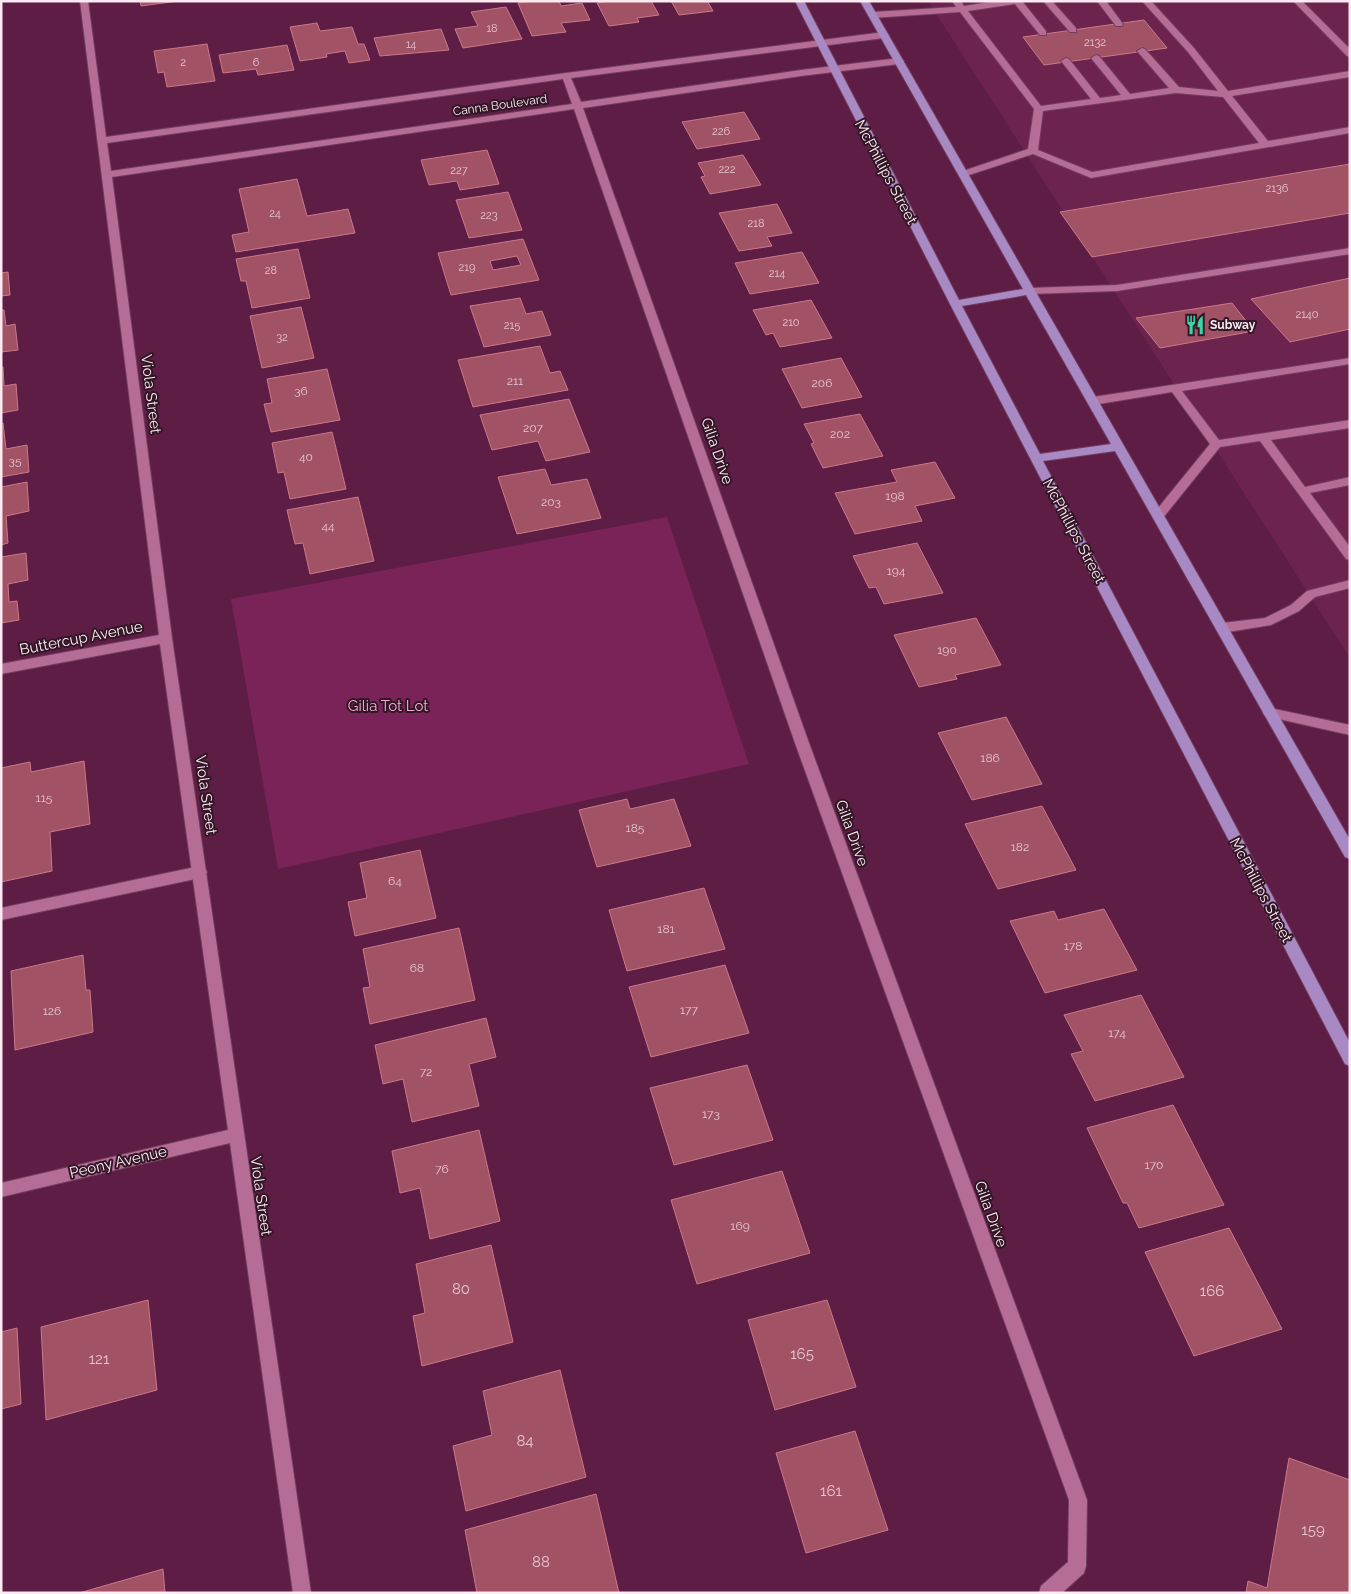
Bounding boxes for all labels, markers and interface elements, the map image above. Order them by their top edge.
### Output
house number: 18 [486,22,498,35]
house number: 2132 [1084,36,1106,49]
house number: 14 [406,38,416,51]
house number: 2 [180,56,186,69]
house number: 6 [253,56,260,69]
street label: Canna Boulevard [452,91,548,119]
street label: McPhillips Street [851,117,921,227]
house number: 226 [712,125,730,138]
house number: 222 [718,163,736,176]
house number: 227 [450,164,468,177]
house number: 2136 [1266,182,1289,195]
house number: 24 [269,207,281,220]
house number: 223 [480,209,498,222]
house number: 218 [748,217,764,230]
house number: 219 [459,261,475,274]
house number: 28 [265,264,277,277]
house number: 214 [769,267,785,280]
house number: 2140 [1295,308,1319,321]
restaurant icon: Subway [1184,314,1206,336]
house number: 210 [782,316,800,329]
place label: Subway [1210,318,1256,332]
house number: 215 [504,319,520,332]
house number: 32 [276,331,288,344]
street label: Viola Street [137,353,165,435]
house number: 211 [507,374,523,388]
house number: 206 [812,376,832,390]
house number: 36 [294,384,308,398]
street label: Gilia Drive [697,415,737,487]
house number: 207 [523,421,544,435]
house number: 202 [830,427,850,441]
house number: 40 [299,450,313,464]
house number: 35 [9,454,22,468]
street label: McPhillips Street [1039,476,1109,586]
house number: 198 [885,489,905,503]
house number: 203 [541,495,561,509]
house number: 44 [321,519,335,533]
house number: 194 [887,564,906,578]
street label: Buttercup Avenue [18,617,144,659]
house number: 190 [937,643,957,657]
park label: Gilia Tot Lot [348,697,428,715]
house number: 186 [980,751,1000,765]
street label: Viola Street [192,754,220,836]
house number: 115 [36,791,53,805]
street label: Gilia Drive [832,797,872,869]
house number: 185 [626,821,645,835]
street label: McPhillips Street [1226,835,1296,945]
house number: 182 [1011,840,1029,854]
house number: 64 [388,874,402,888]
house number: 181 [657,922,675,936]
house number: 178 [1064,939,1082,953]
house number: 68 [410,961,424,975]
house number: 177 [680,1003,699,1017]
house number: 126 [43,1004,61,1018]
house number: 174 [1108,1026,1126,1040]
house number: 72 [420,1065,432,1079]
house number: 173 [702,1107,720,1121]
street label: Peony Avenue [68,1142,169,1182]
street label: Viola Street [247,1155,275,1237]
house number: 170 [1145,1158,1163,1172]
house number: 76 [435,1162,449,1176]
street label: Gilia Drive [971,1178,1011,1250]
house number: 169 [730,1219,750,1233]
house number: 80 [452,1280,470,1298]
house number: 166 [1200,1282,1224,1300]
house number: 165 [790,1345,814,1363]
house number: 121 [89,1350,110,1368]
house number: 84 [516,1432,534,1450]
house number: 161 [820,1482,843,1500]
house number: 159 [1301,1521,1325,1539]
house number: 88 [532,1553,550,1571]

